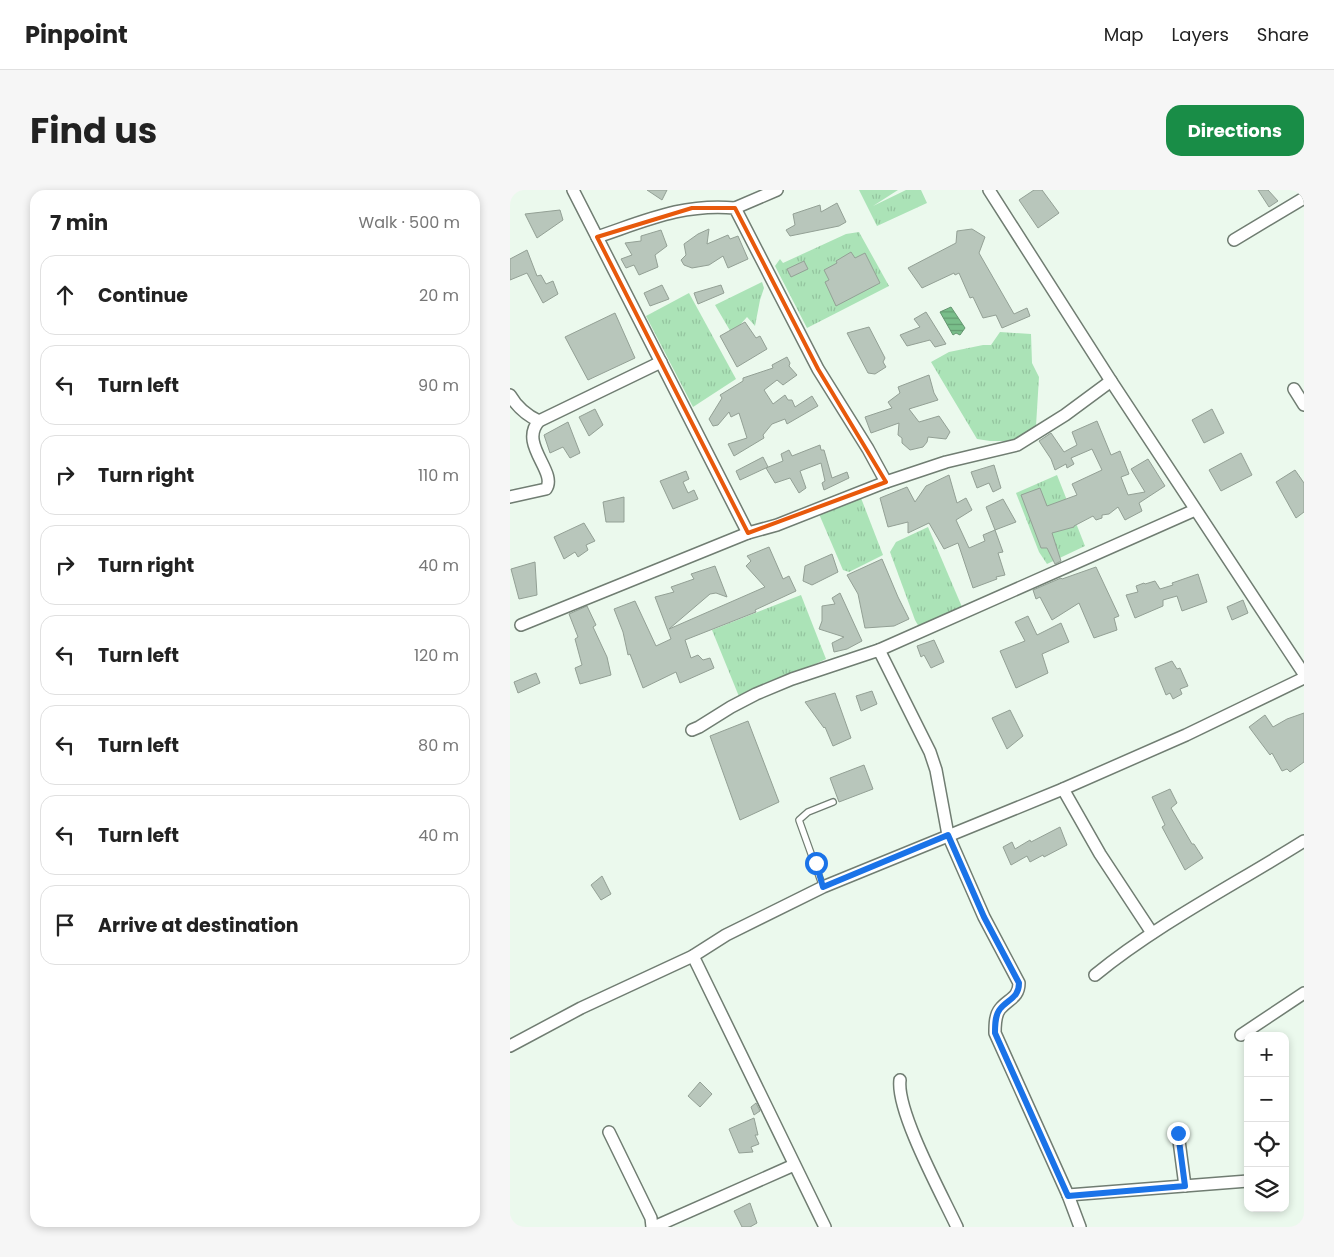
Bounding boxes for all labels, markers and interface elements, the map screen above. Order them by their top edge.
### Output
text: Pinpoint [25,18,128,51]
text: Map [1104,22,1144,47]
text: Layers [1172,22,1229,47]
text: Share [1257,22,1309,47]
button: Directions [1166,105,1304,156]
text: Find us [30,106,157,155]
text: 7 min [50,208,108,237]
text: Walk · 500 m [359,211,460,234]
icon: ahead [51,281,79,309]
text: Continue [98,282,188,309]
text: 20 m [419,284,459,307]
icon: left [51,371,79,399]
text: Turn left [98,372,179,399]
text: 90 m [418,374,459,397]
icon: right [51,461,79,489]
text: Turn right [98,462,194,489]
text: 110 m [418,464,459,487]
icon: right [51,551,79,579]
text: Turn right [98,552,194,579]
text: 40 m [418,554,459,577]
icon: left [51,641,79,669]
text: Turn left [98,642,179,669]
text: 120 m [414,644,459,667]
icon: left [51,731,79,759]
text: Turn left [98,732,179,759]
text: 80 m [418,734,459,757]
icon: left [51,821,79,849]
text: Turn left [98,822,179,849]
text: 40 m [418,824,459,847]
route start [805,852,828,875]
icon: arrive [51,911,79,939]
text: Arrive at destination [98,912,299,939]
map controls [1244,1032,1289,1212]
button: + [1244,1032,1289,1077]
button: − [1244,1077,1289,1122]
route end [1167,1122,1190,1145]
button: locate [1244,1122,1289,1167]
button: layers [1244,1167,1289,1212]

